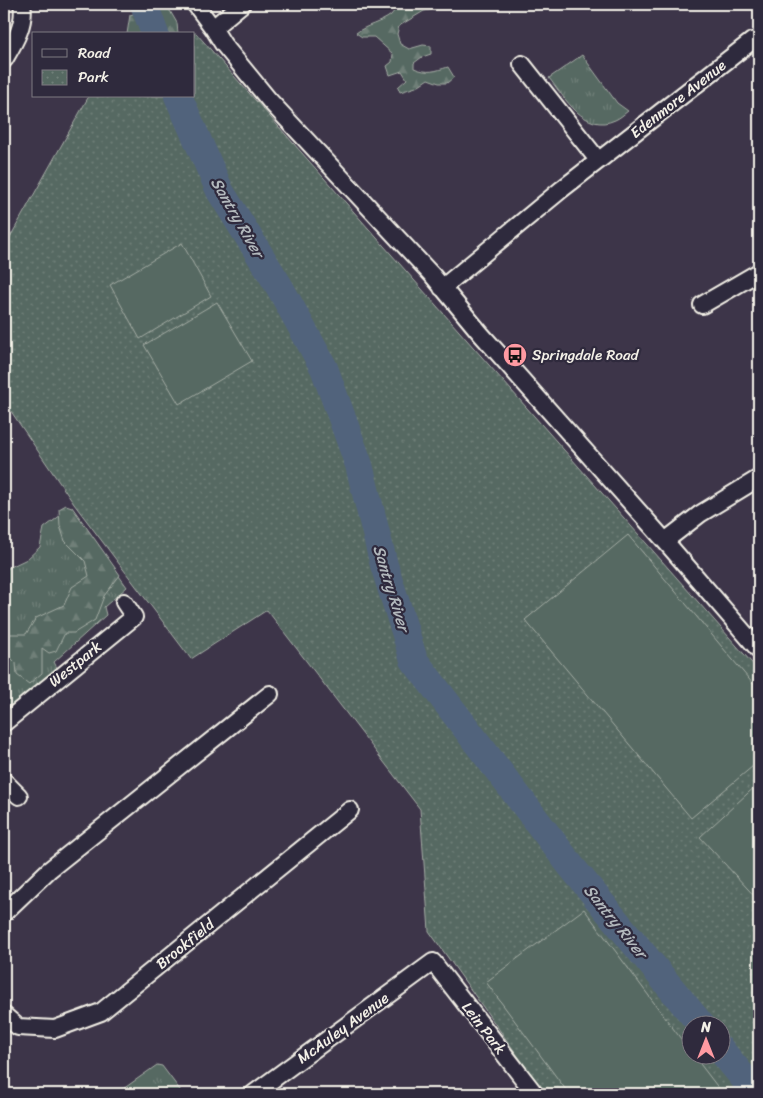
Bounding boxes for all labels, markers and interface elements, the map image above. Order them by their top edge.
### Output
legend [32,32,195,98]
text: Road [78,40,111,66]
street label: Edenmore Avenue [624,53,732,145]
text: Park [78,64,109,90]
water label: Santry River [203,171,274,265]
bus stop icon: Springdale Road [502,342,528,368]
place label: Springdale Road [532,342,639,368]
water label: Santry River [365,541,419,637]
street label: Westpark [43,634,107,694]
water label: Santry River [576,878,656,967]
street label: Brookfield [150,911,221,976]
street label: McAuley Avenue [291,985,395,1071]
street label: Lein Park [455,996,513,1060]
text: N [700,1015,711,1040]
north arrow [680,1016,730,1066]

